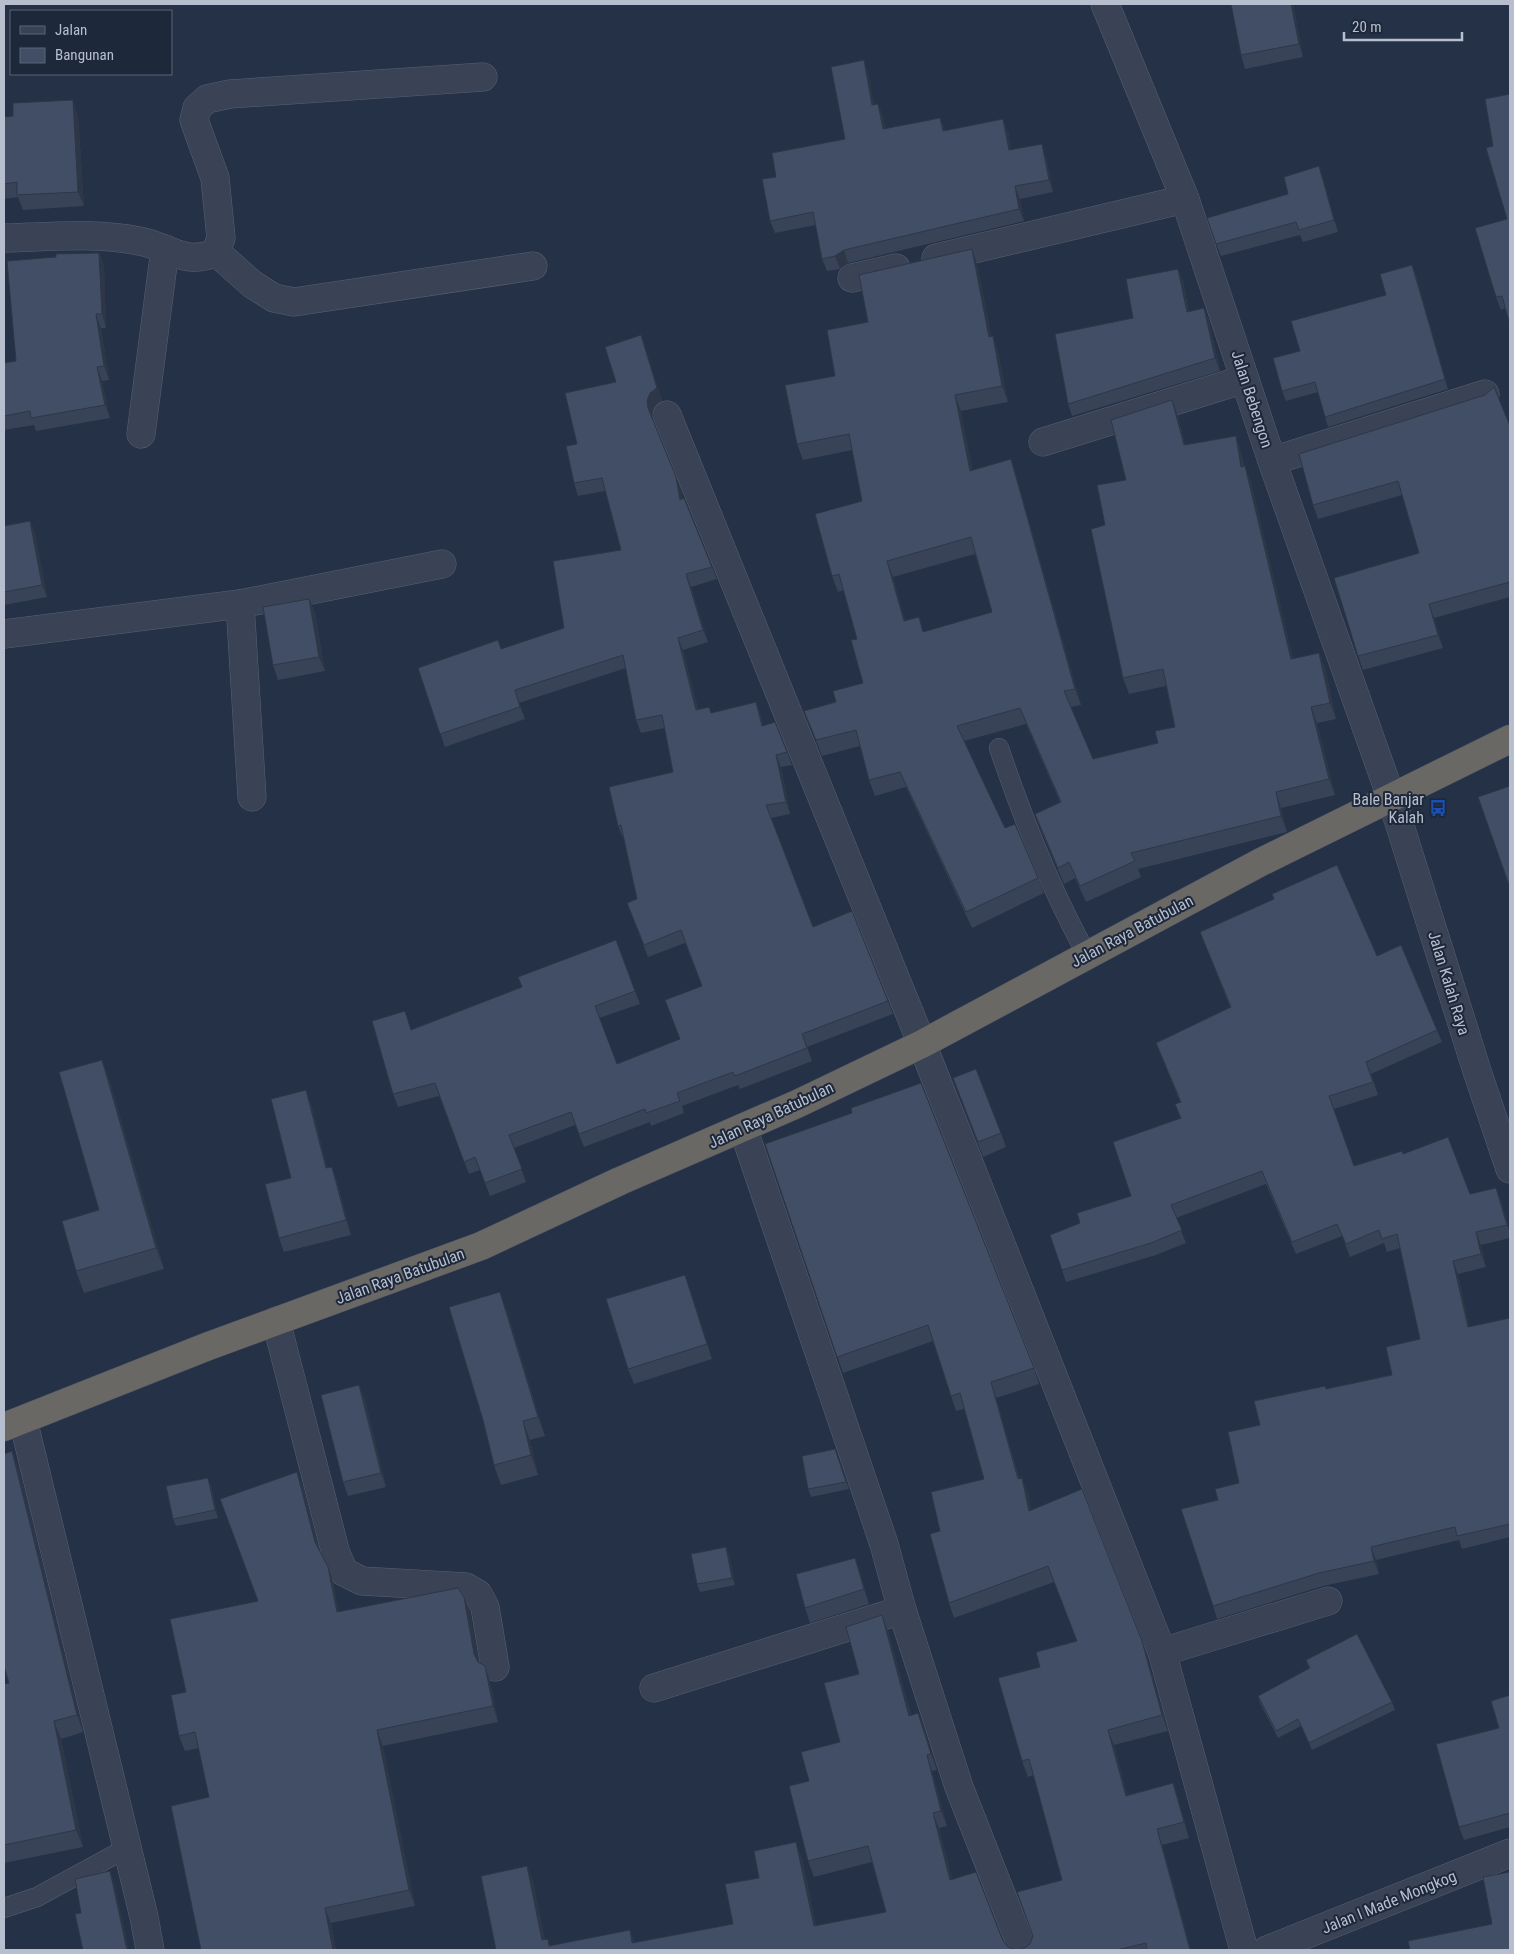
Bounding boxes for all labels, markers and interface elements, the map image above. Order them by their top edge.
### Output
legend [10,10,172,75]
scale bar [1344,10,1462,42]
text: 20 m [1352,18,1382,36]
text: Jalan [55,21,87,39]
text: Bangunan [55,46,114,64]
street label: Jalan Bebengon [1227,348,1277,450]
place label: Bale Banjar Kalah [1352,790,1424,827]
bus stop icon: Bale Banjar Kalah [1428,798,1448,818]
street label: Jalan Raya Batubulan [1068,891,1196,971]
street label: Jalan Kalah Raya [1424,929,1474,1037]
street label: Jalan Raya Batubulan [706,1078,836,1152]
street label: Jalan Raya Batubulan [333,1244,467,1308]
street label: Jalan I Made Mongkog [1319,1866,1459,1938]

